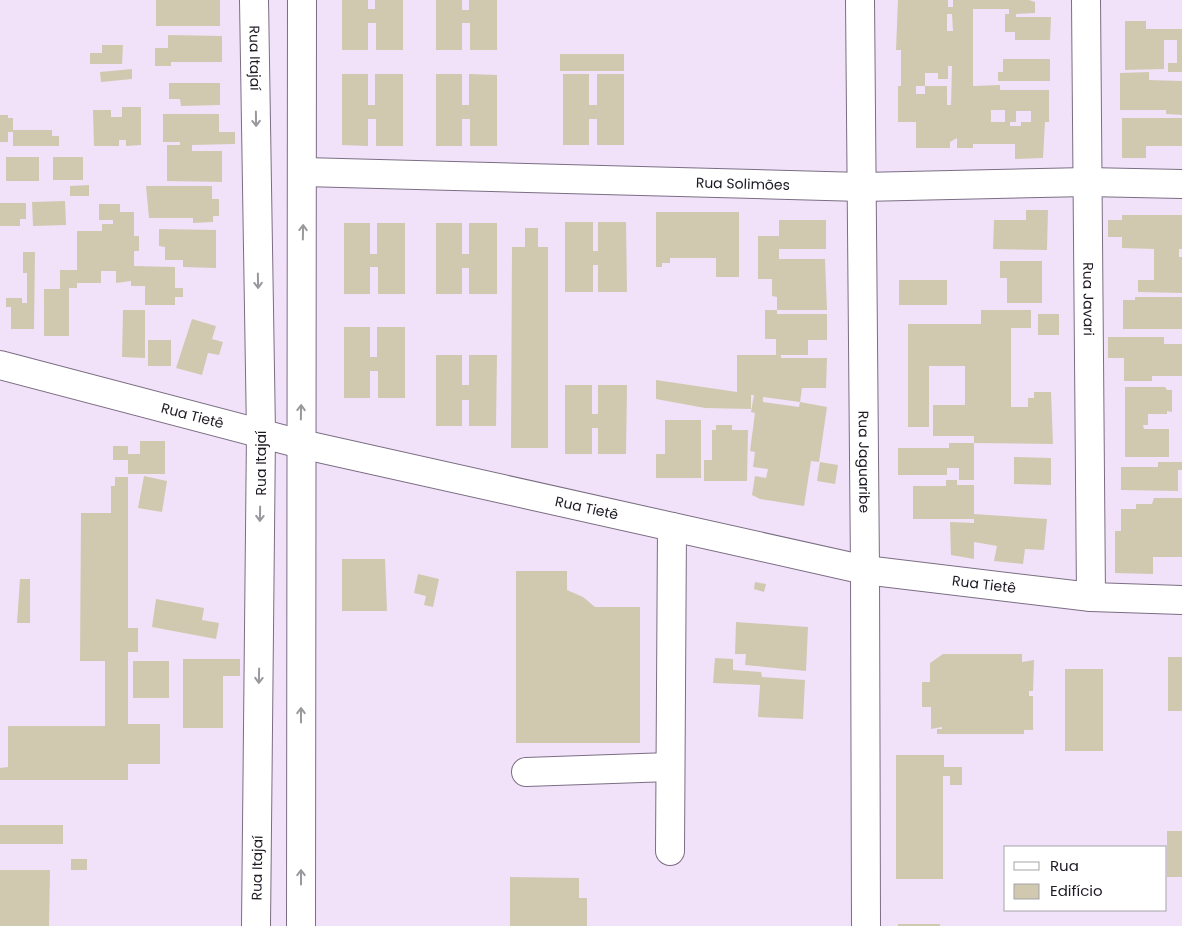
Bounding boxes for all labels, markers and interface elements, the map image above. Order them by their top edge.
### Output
street label: Rua Itajaí [244,25,265,91]
one-way arrow [251,110,261,126]
street label: Rua Solimões [695,173,790,195]
one-way arrow [298,225,308,241]
street label: Rua Javari [1078,262,1099,336]
one-way arrow [254,273,263,289]
street label: Rua Tietê [159,398,226,433]
one-way arrow [296,405,306,421]
street label: Rua Jaguaribe [854,411,875,514]
street label: Rua Itajaí [251,430,271,496]
street label: Rua Tietê [553,491,621,525]
one-way arrow [255,505,265,521]
street label: Rua Tietê [951,570,1017,598]
one-way arrow [254,668,264,684]
one-way arrow [296,707,306,724]
street label: Rua Itajaí [246,835,268,901]
legend [1004,846,1167,911]
text: Rua [1050,855,1079,876]
one-way arrow [296,870,306,886]
text: Edifício [1050,880,1103,901]

